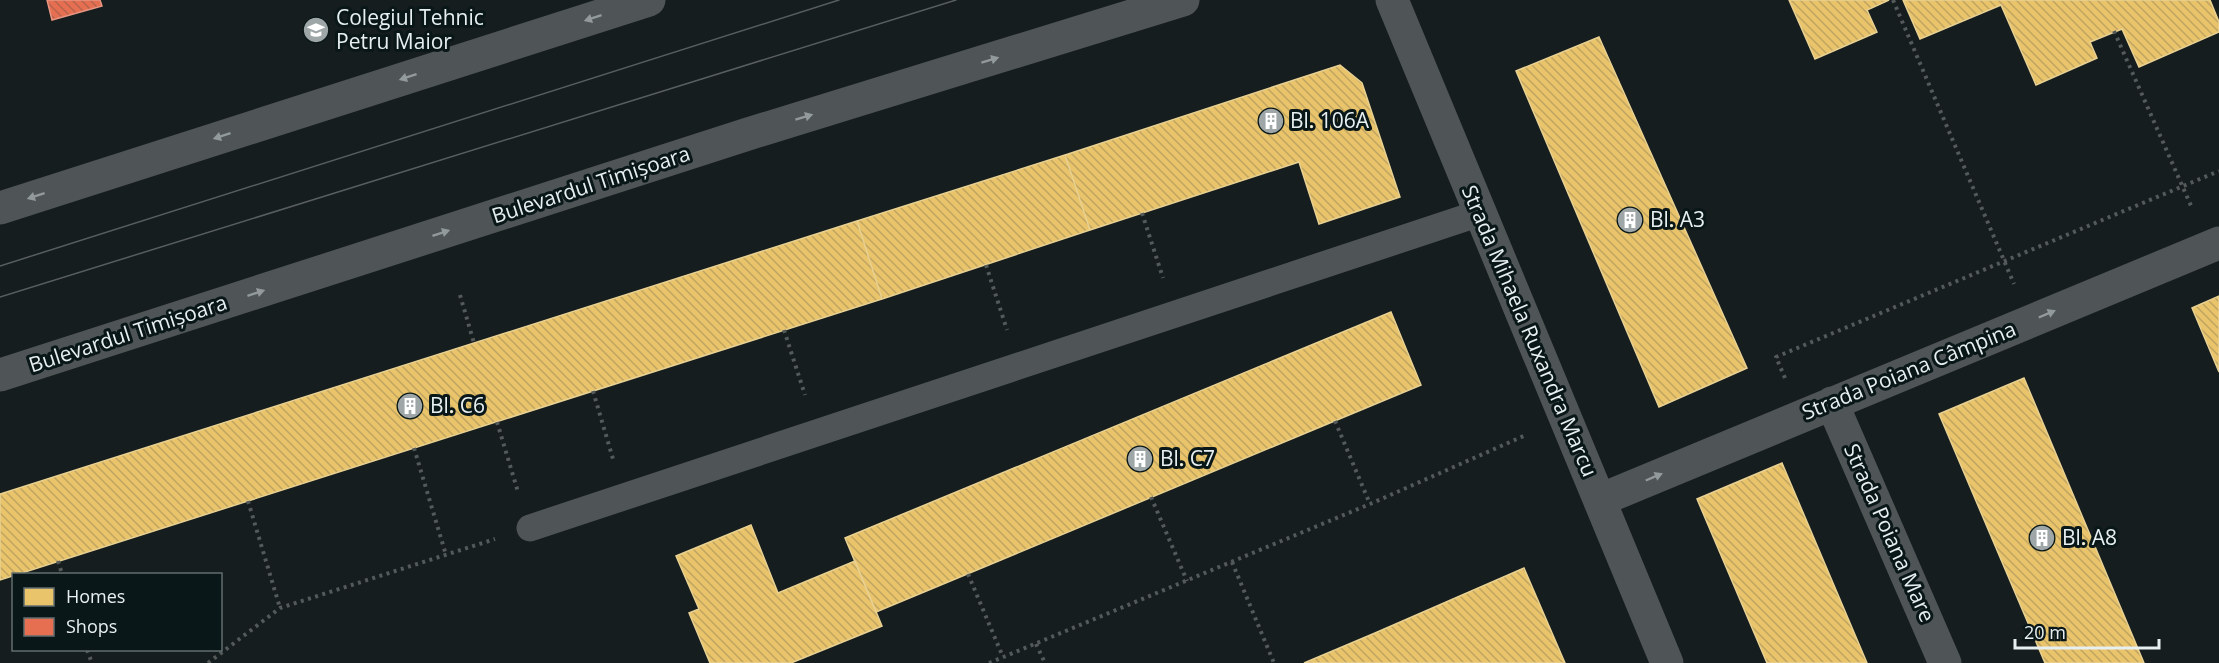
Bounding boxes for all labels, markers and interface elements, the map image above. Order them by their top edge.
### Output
place label: Colegiul Tehnic Petru Maior [336,3,484,55]
one-way arrow [584,13,602,23]
school or university icon: Colegiul Tehnic Petru Maior [301,15,331,45]
one-way arrow [981,54,999,64]
one-way arrow [399,72,417,82]
building icon: Bl. 106A [1256,106,1286,136]
place label: Bl. 106A [1290,106,1370,134]
one-way arrow [795,112,813,121]
one-way arrow [213,131,231,141]
street label: Bulevardul Timișoara [488,139,693,229]
street label: Strada Mihaela Ruxandra Marcu [1456,181,1604,481]
one-way arrow [27,192,45,202]
building icon: Bl. A3 [1615,205,1645,235]
place label: Bl. A3 [1650,205,1705,233]
one-way arrow [432,228,450,238]
street label: Bulevardul Timișoara [25,288,230,378]
one-way arrow [247,288,265,297]
one-way arrow [2038,309,2056,318]
street label: Strada Poiana Câmpina [1797,314,2020,426]
building icon: Bl. C6 [395,391,425,421]
place label: Bl. C6 [430,391,485,419]
street label: Strada Poiana Mare [1838,439,1942,626]
building icon: Bl. C7 [1125,444,1155,474]
place label: Bl. C7 [1160,444,1215,472]
one-way arrow [1645,472,1663,482]
building icon: Bl. A8 [2027,523,2057,553]
place label: Bl. A8 [2062,523,2117,551]
legend [12,573,222,651]
text: Homes [66,584,125,608]
scale bar [2015,612,2159,650]
text: Shops [66,614,117,638]
text: 20 m [2024,620,2066,644]

